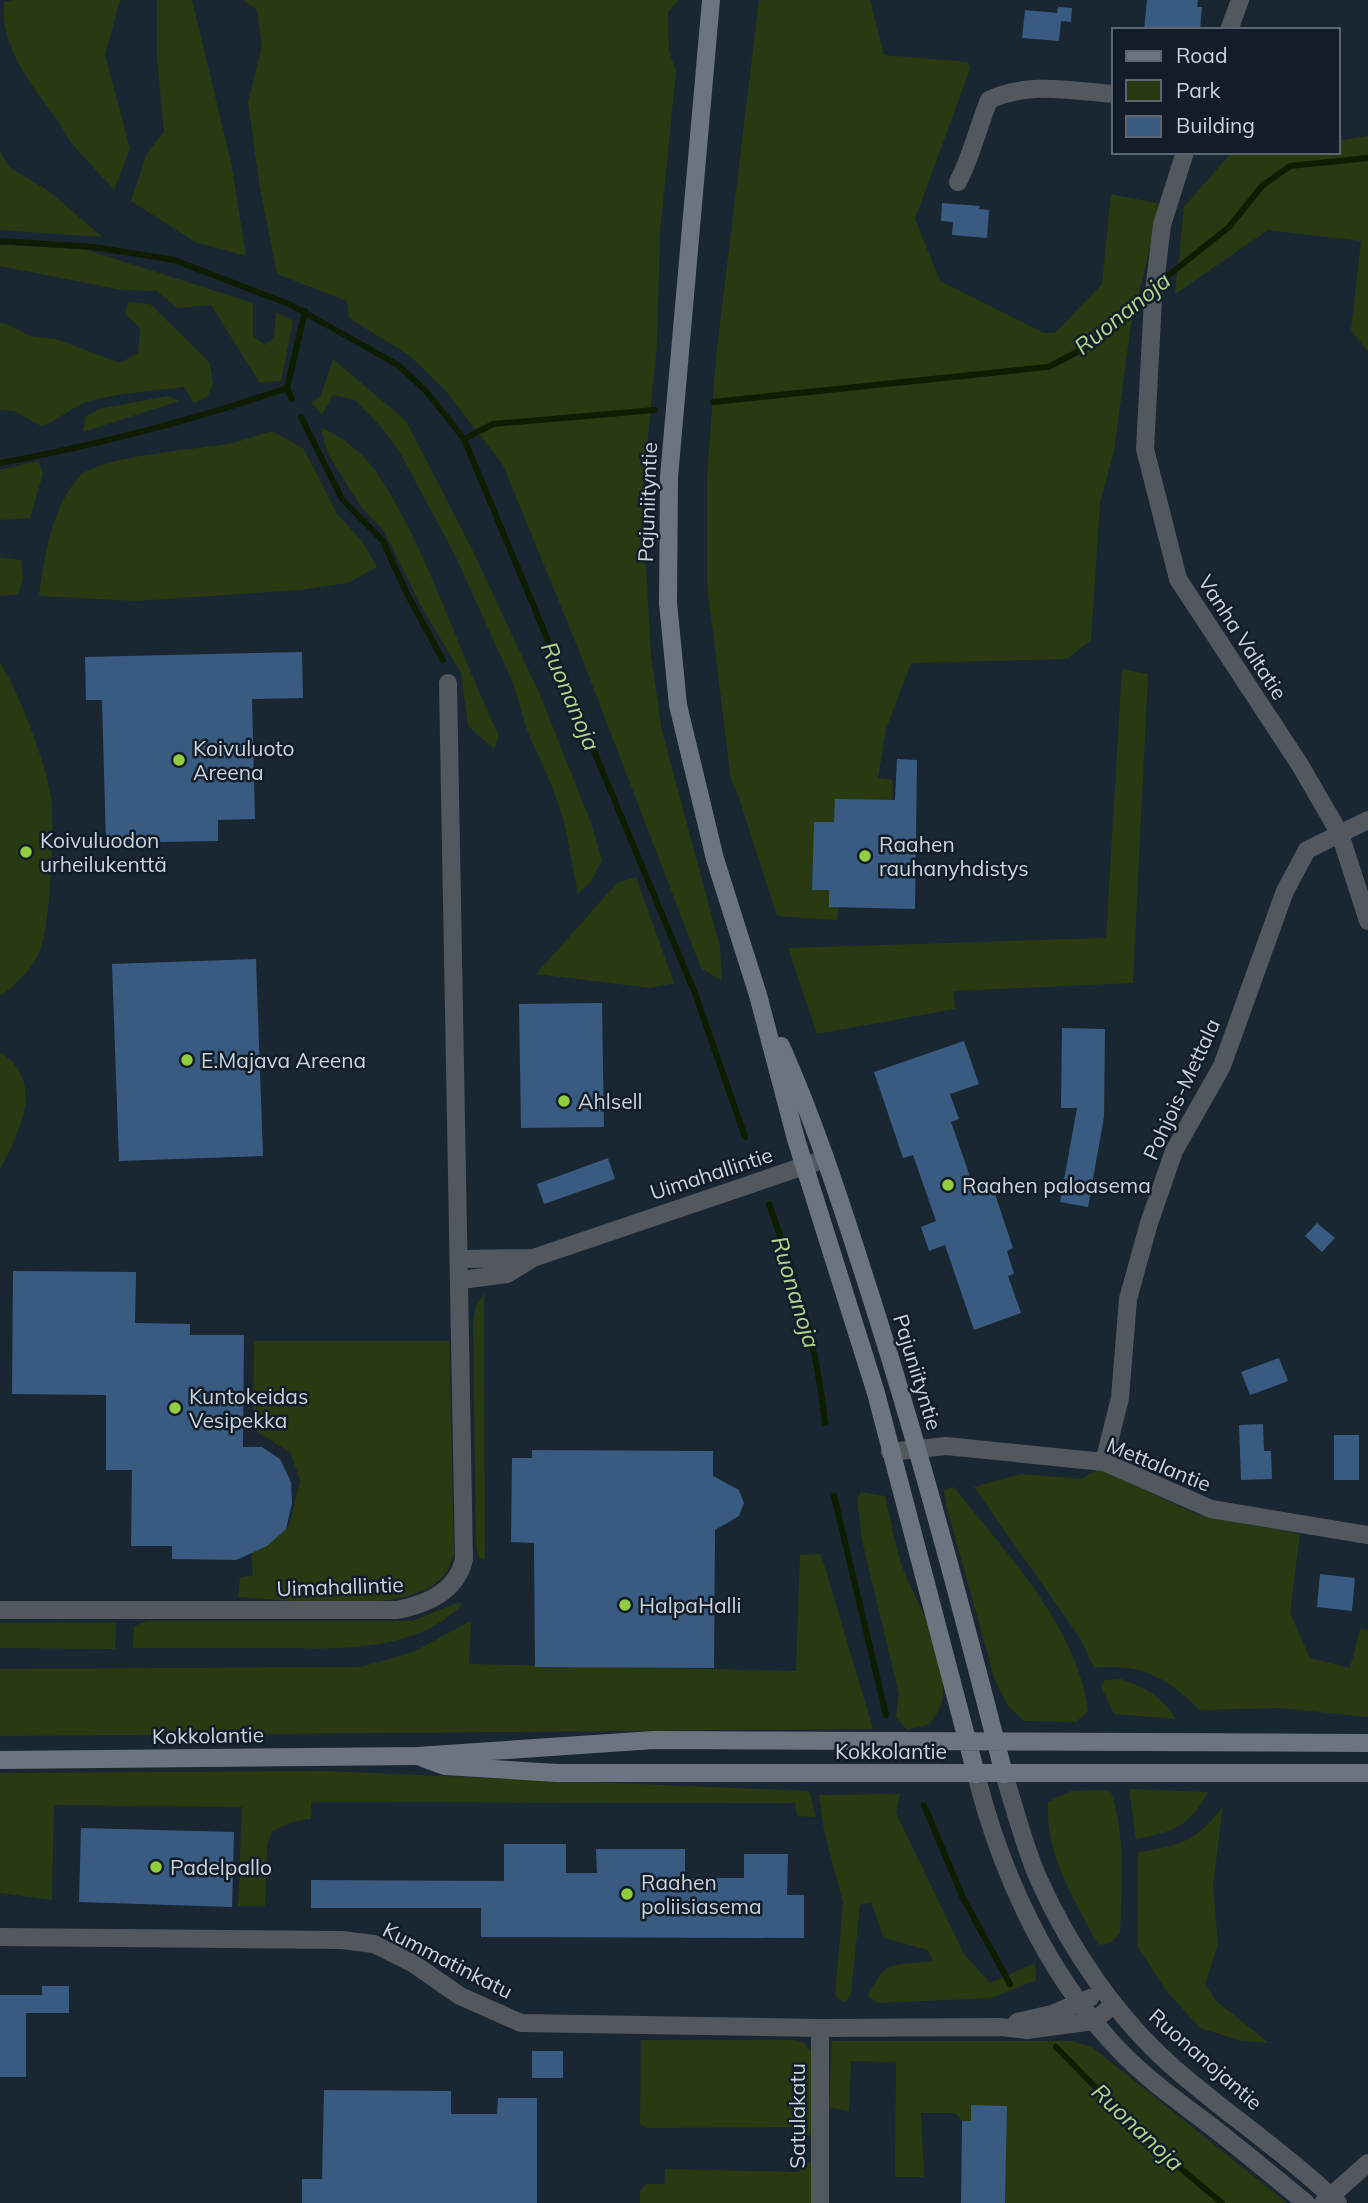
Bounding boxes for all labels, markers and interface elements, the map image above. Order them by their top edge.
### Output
legend [1112,28,1340,154]
text: Road [1176,42,1227,68]
text: Park [1176,77,1220,103]
text: Building [1176,112,1255,138]
water label: Ruonanoja [1068,265,1176,361]
street label: Pajuniityntie [632,442,662,562]
street label: Vanha Valtatie [1193,570,1293,704]
water label: Ruonanoja [535,637,607,755]
place label: Koivuluoto Areena [193,735,295,785]
marker: Koivuluoto Areena [171,752,187,768]
place label: Koivuluodon urheilukenttä [40,827,167,877]
place label: Raahen rauhanyhdistys [879,831,1029,881]
marker: Koivuluodon urheilukenttä [18,844,34,860]
marker: Raahen rauhanyhdistys [857,848,873,864]
street label: Pohjois-Mettala [1137,1014,1225,1164]
place label: E.Majava Areena [201,1047,366,1073]
marker: E.Majava Areena [179,1052,195,1068]
place label: Ahlsell [578,1088,643,1114]
marker: Ahlsell [556,1093,572,1109]
street label: Uimahallintie [646,1141,776,1205]
place label: Raahen paloasema [962,1172,1151,1198]
marker: Raahen paloasema [940,1177,956,1193]
water label: Ruonanoja [765,1233,827,1352]
street label: Pajuniityntie [888,1311,948,1433]
place label: Kuntokeidas Vesipekka [189,1383,308,1433]
marker: Kuntokeidas Vesipekka [167,1400,183,1416]
street label: Mettalantie [1103,1431,1215,1497]
street label: Uimahallintie [276,1571,404,1601]
place label: HalpaHalli [639,1592,742,1618]
marker: HalpaHalli [617,1597,633,1613]
street label: Kokkolantie [152,1721,264,1749]
street label: Kokkolantie [835,1738,947,1764]
place label: Padelpallo [170,1854,272,1880]
marker: Padelpallo [148,1859,164,1875]
place label: Raahen poliisiasema [641,1869,761,1919]
marker: Raahen poliisiasema [619,1886,635,1902]
street label: Kummatinkatu [379,1916,517,2004]
street label: Ruonanojantie [1144,2003,1268,2115]
street label: Satulakatu [784,2063,810,2169]
water label: Ruonanoja [1086,2077,1190,2177]

